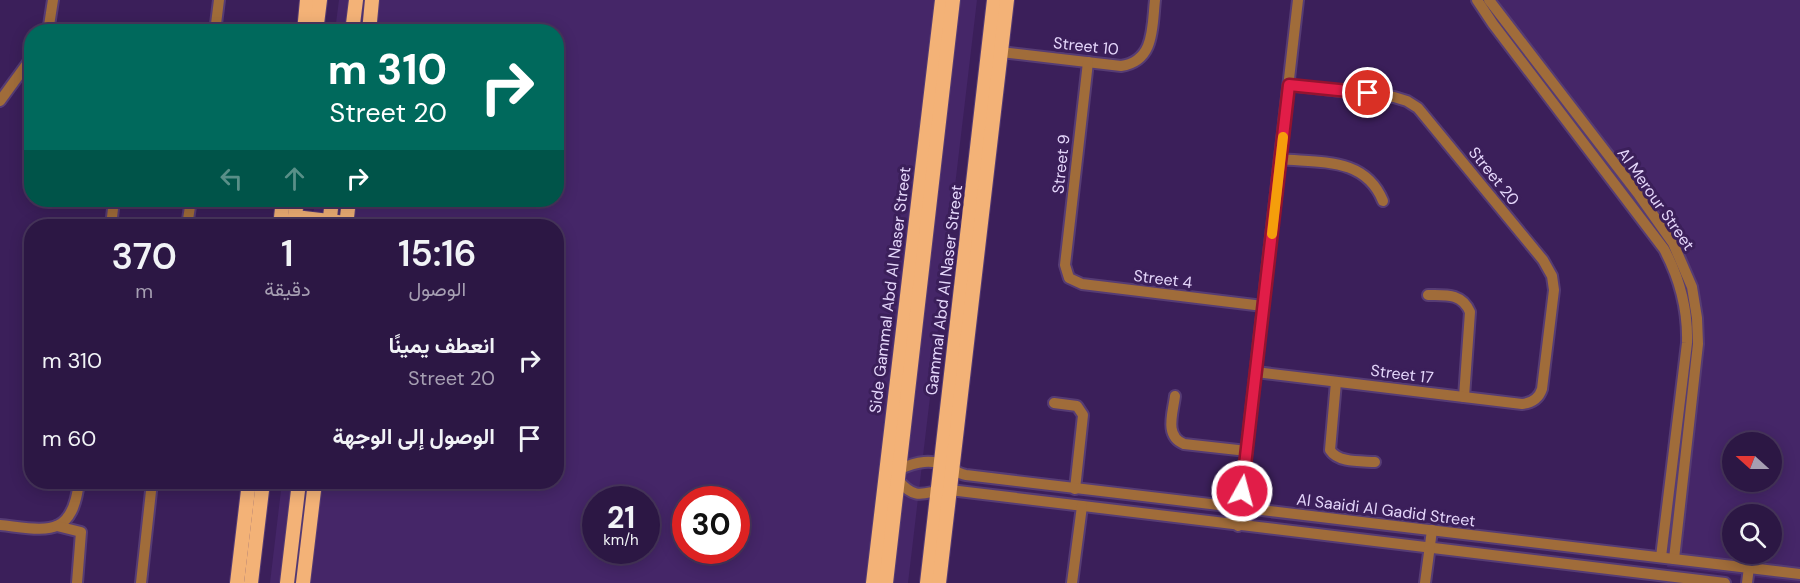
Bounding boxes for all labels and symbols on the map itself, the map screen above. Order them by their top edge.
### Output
street label: Street 10 [1052,32,1120,60]
pin [1342,67,1393,118]
street label: Street 9 [1047,133,1075,195]
street label: Street 20 [1464,142,1524,210]
street label: Al Merour Street [1613,144,1699,254]
street label: Side Gammal Abd Al Naser Street [864,166,916,414]
street label: Gammal Abd Al Naser Street [921,184,967,396]
street label: Street 4 [1132,265,1194,293]
street label: Street 17 [1369,360,1435,388]
north arrow [1722,432,1782,492]
position arrow [1210,459,1274,523]
speed limit sign: 30 [672,486,750,564]
street label: Al Saaidi Al Gadid Street [1295,489,1477,531]

